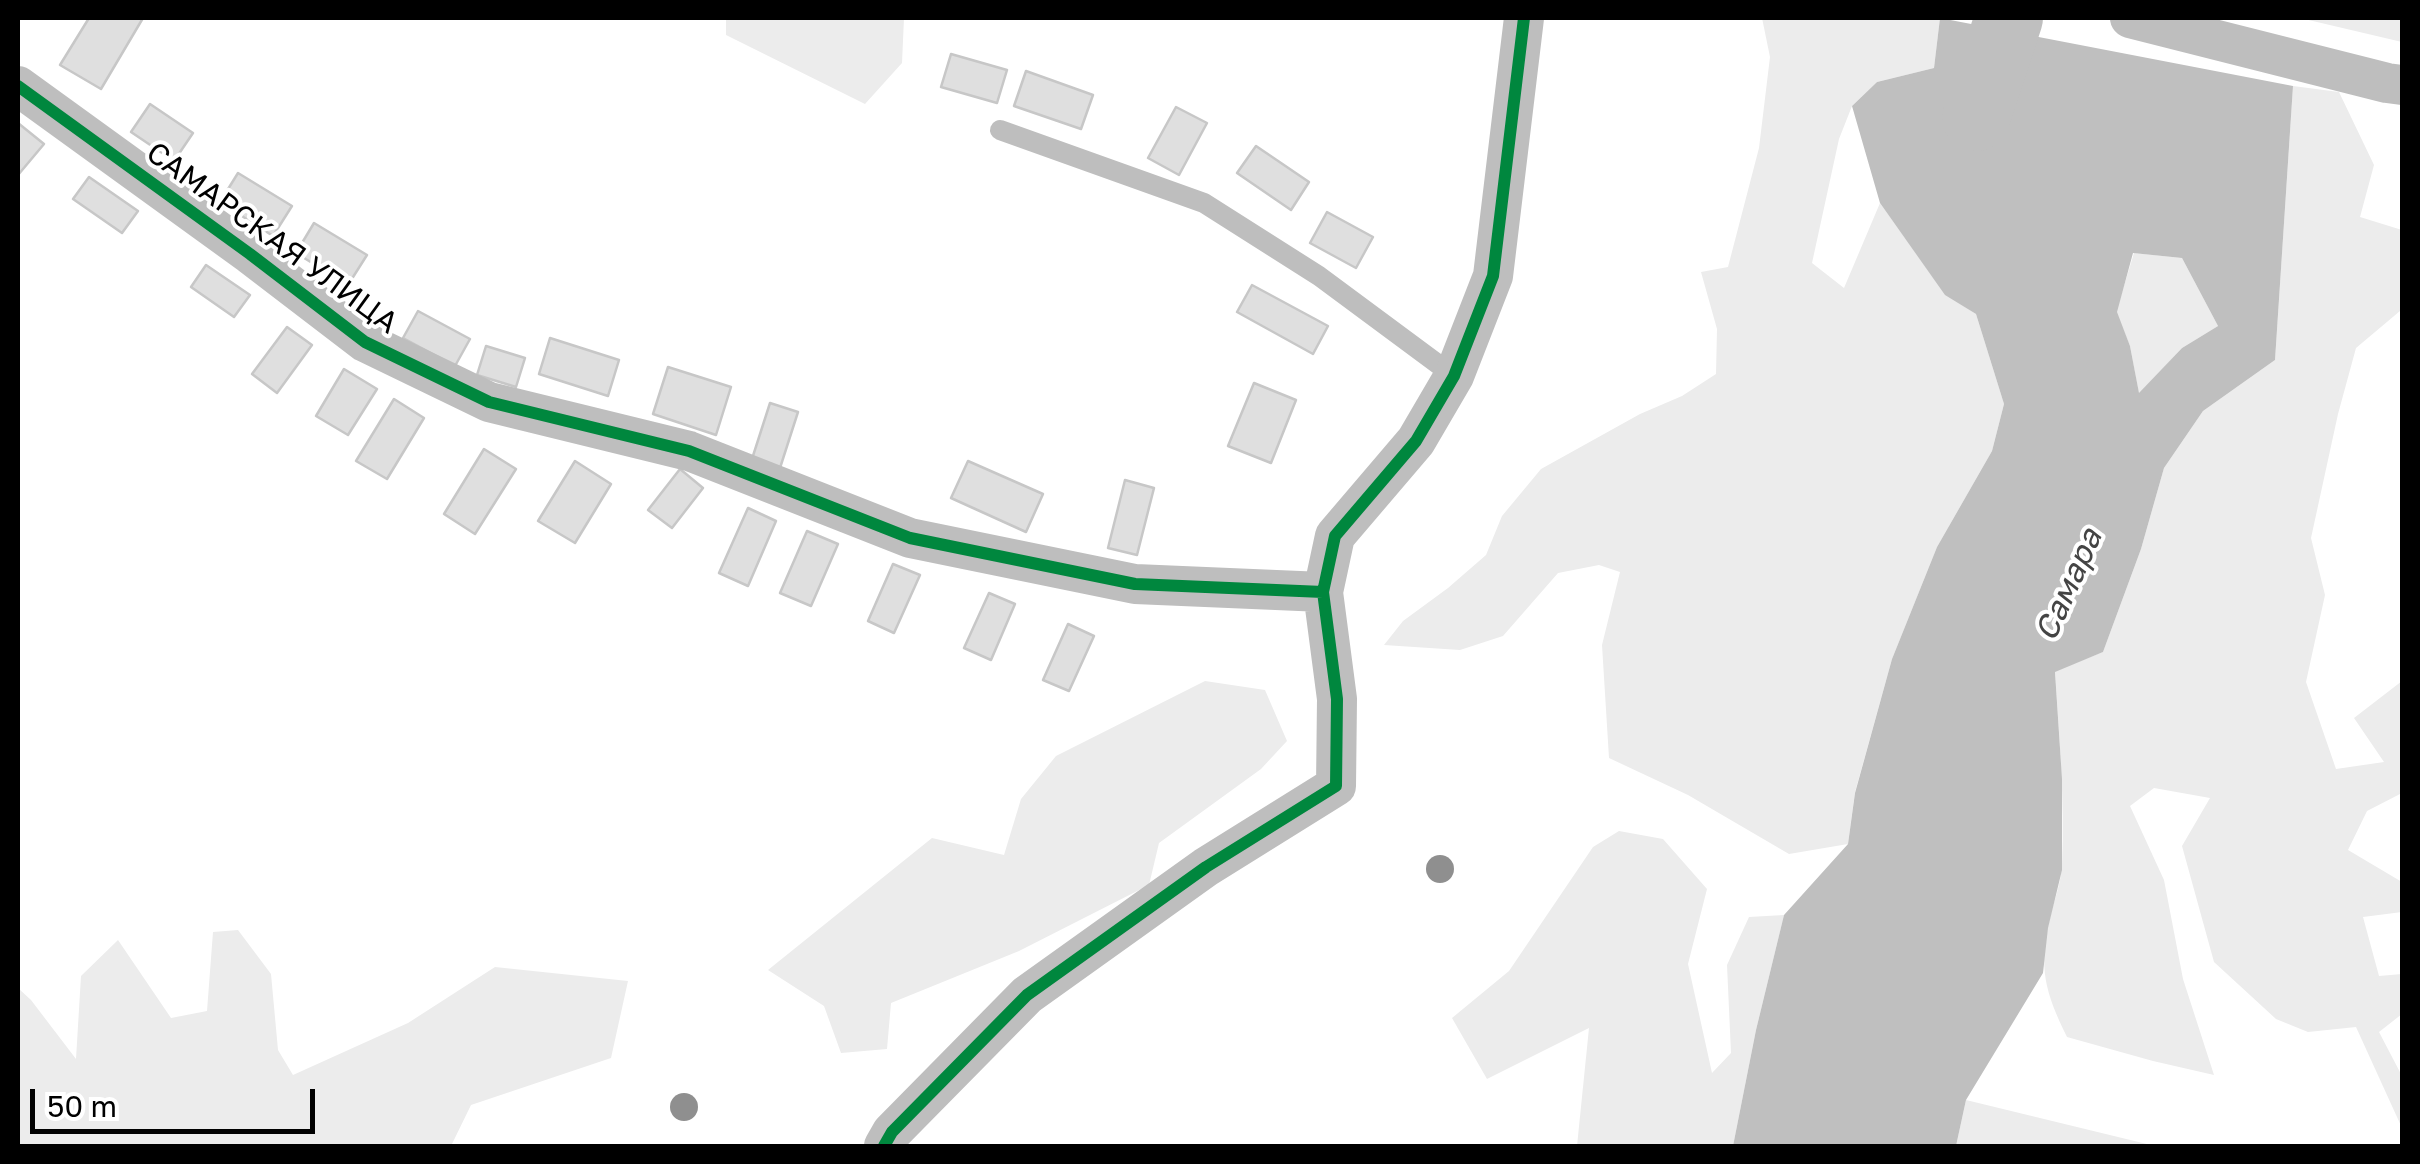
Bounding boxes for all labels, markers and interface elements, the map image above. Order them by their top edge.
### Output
street label: САМАРСКАЯ УЛИЦА [139,135,405,341]
water label: Самара [2027,523,2111,647]
scale bar [35,1069,320,1131]
text: 50 m [47,1088,117,1124]

